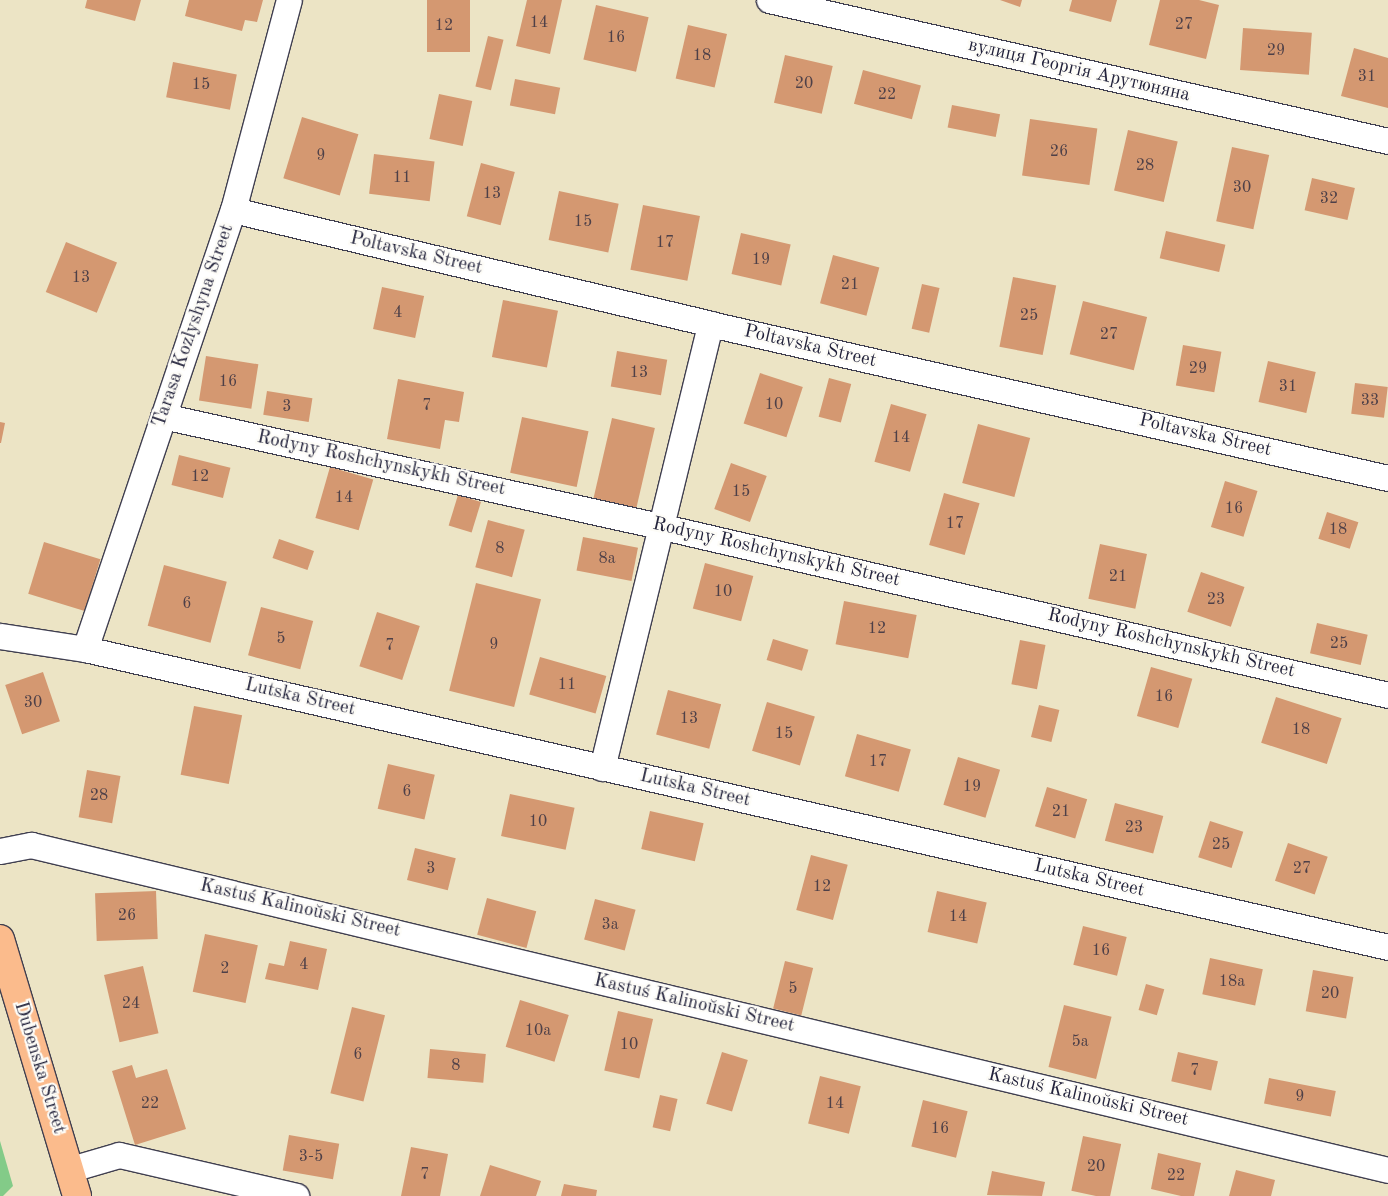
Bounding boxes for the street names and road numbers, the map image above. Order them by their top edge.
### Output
street label: вулиця Георгія Арутюняна [966,34,1192,108]
street label: Tarasa Kozlyshyna Street [148,221,240,431]
street label: Poltavska Street [348,228,484,280]
street label: Poltavska Street [742,321,878,373]
street label: Poltavska Street [1137,410,1273,462]
street label: Rodyny Roshchynskykh Street [255,427,507,501]
street label: Rodyny Roshchynskykh Street [650,513,902,593]
street label: Rodyny Roshchynskykh Street [1045,604,1297,684]
street label: Lutska Street [243,674,357,722]
street label: Lutska Street [638,765,752,813]
street label: Lutska Street [1032,855,1146,903]
street label: Kastuś Kalinoŭski Street [198,875,402,943]
street label: Kastuś Kalinoŭski Street [592,970,796,1038]
street label: Dubenska Street [8,999,70,1137]
street label: Kastuś Kalinoŭski Street [986,1064,1190,1132]

